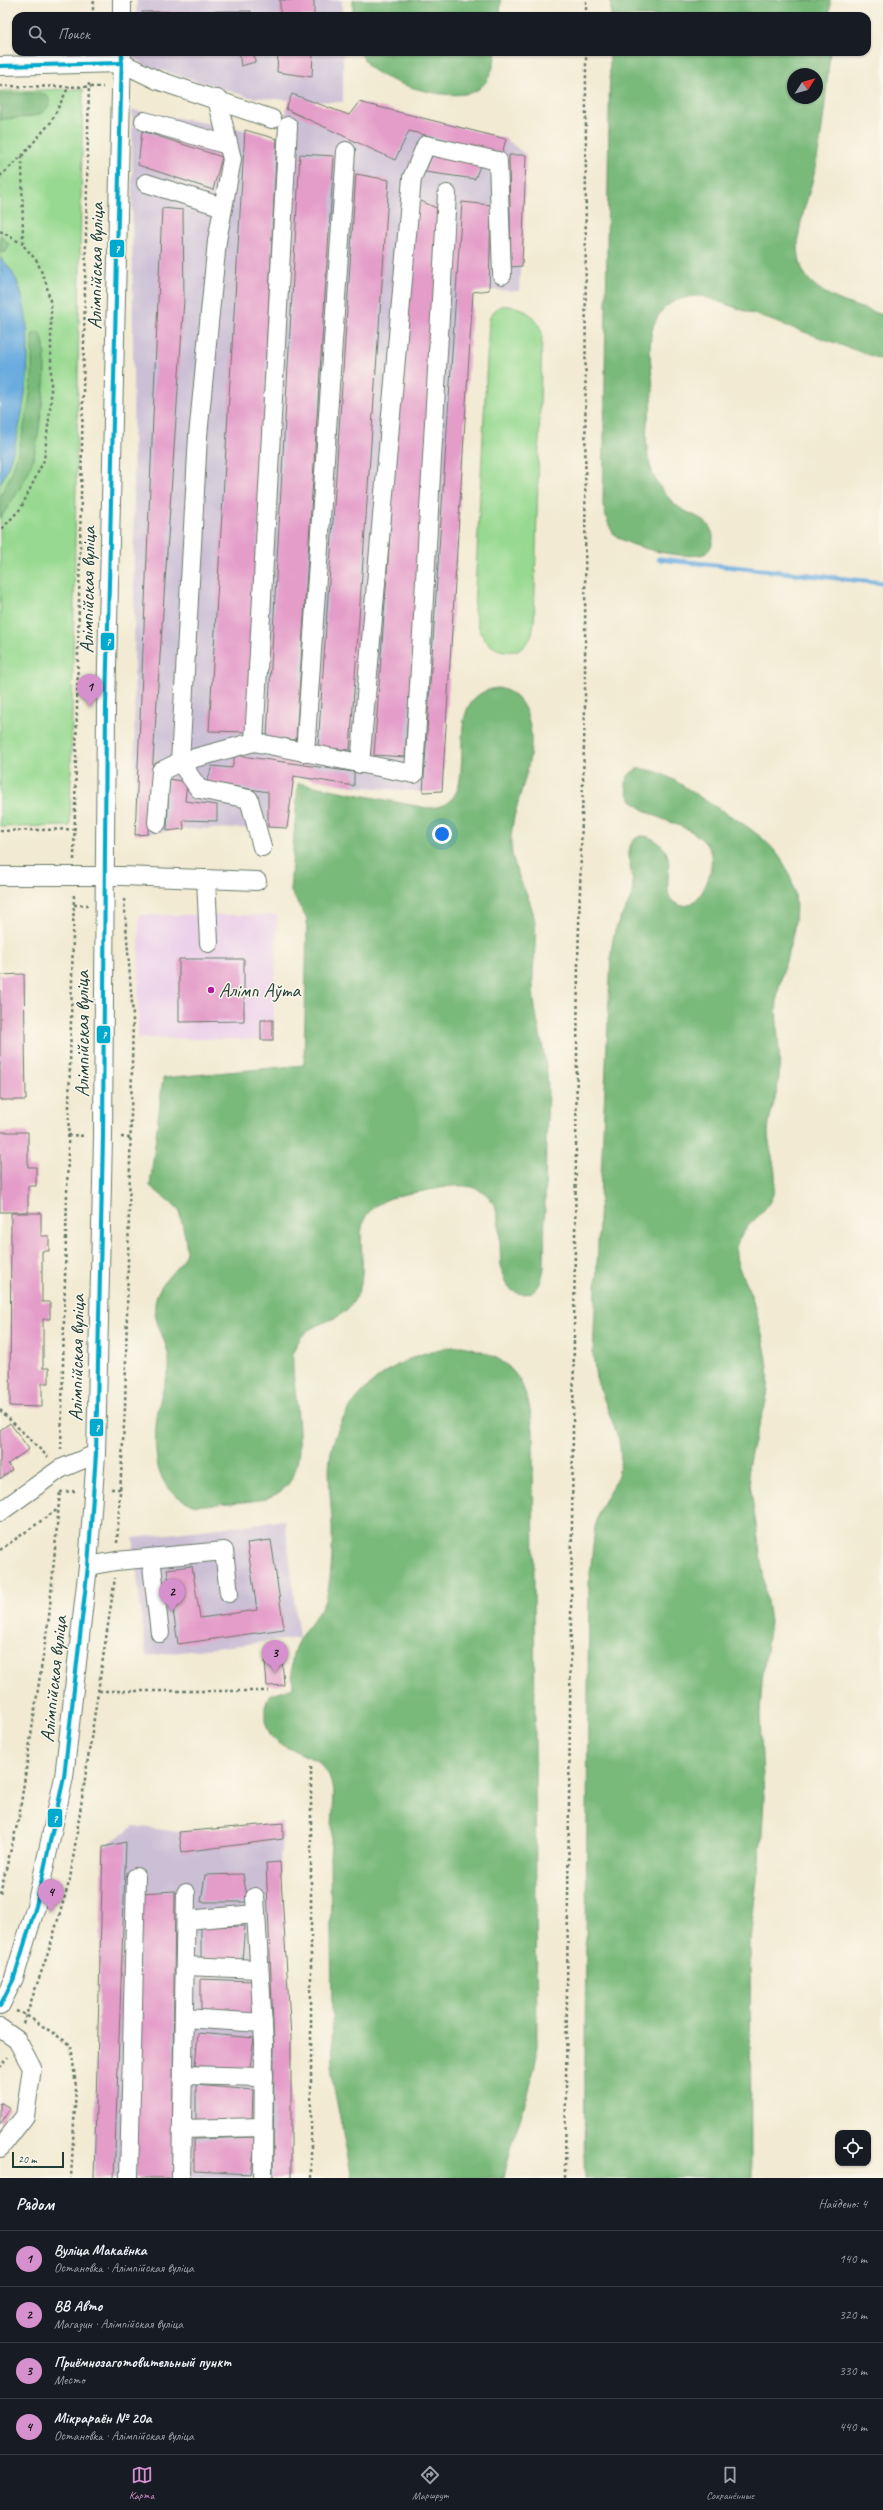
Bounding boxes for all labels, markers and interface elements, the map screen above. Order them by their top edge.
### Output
search box [12,12,871,56]
icon: search [26,23,48,45]
text: Поиск [58,25,90,44]
north arrow [787,68,823,104]
street label: Алімпійская вуліца [82,201,109,330]
line badge: 7 [109,239,125,258]
text: 7 [115,241,121,255]
street label: Алімпійская вуліца [74,525,101,654]
line badge: 7 [100,632,115,651]
text: 7 [106,634,112,648]
pin: 1 [77,674,103,707]
your location [432,824,452,844]
street label: Алімпійская вуліца [70,969,95,1097]
place label: Алімп Аўта [219,978,301,1003]
marker: Алімп Аўта [206,985,216,995]
line badge: 7 [96,1025,111,1044]
text: 7 [102,1027,108,1041]
street label: Алімпійская вуліца [63,1293,90,1422]
line badge: 7 [89,1418,104,1437]
text: 7 [95,1420,101,1434]
pin: 2 [159,1579,185,1612]
street label: Алімпійская вуліца [34,1614,73,1743]
pin: 3 [262,1640,288,1673]
line badge: 7 [47,1808,63,1828]
text: 7 [53,1811,59,1825]
pin: 4 [38,1879,64,1912]
map controls [835,2130,871,2166]
button: locate [835,2130,871,2166]
scale bar [12,2150,64,2169]
text: 20 m [18,2152,37,2166]
text: Рядом [16,2194,54,2215]
text: Найдено: 4 [819,2196,867,2212]
text: Вуліца Макаёнка [54,2241,146,2260]
text: 1 [26,2251,32,2267]
text: 140 m [839,2251,867,2267]
text: Остановка · Алімпійская вуліца [54,2260,194,2276]
text: ВВ Авто [54,2297,102,2316]
text: 2 [26,2307,32,2323]
text: 320 m [839,2307,867,2323]
text: Магазин · Алімпійская вуліца [54,2316,183,2332]
text: Приёмнозаготовительный пункт [54,2353,231,2372]
text: 3 [26,2363,32,2379]
text: 330 m [839,2363,867,2379]
text: Место [54,2372,85,2388]
text: Мікрараён № 20а [54,2409,151,2428]
text: 4 [26,2419,32,2435]
text: 440 m [839,2419,867,2435]
text: Остановка · Алімпійская вуліца [54,2428,194,2444]
tab: Карта [129,2464,154,2502]
tab: Маршрут [412,2464,448,2502]
tab: Сохранённые [706,2464,754,2502]

